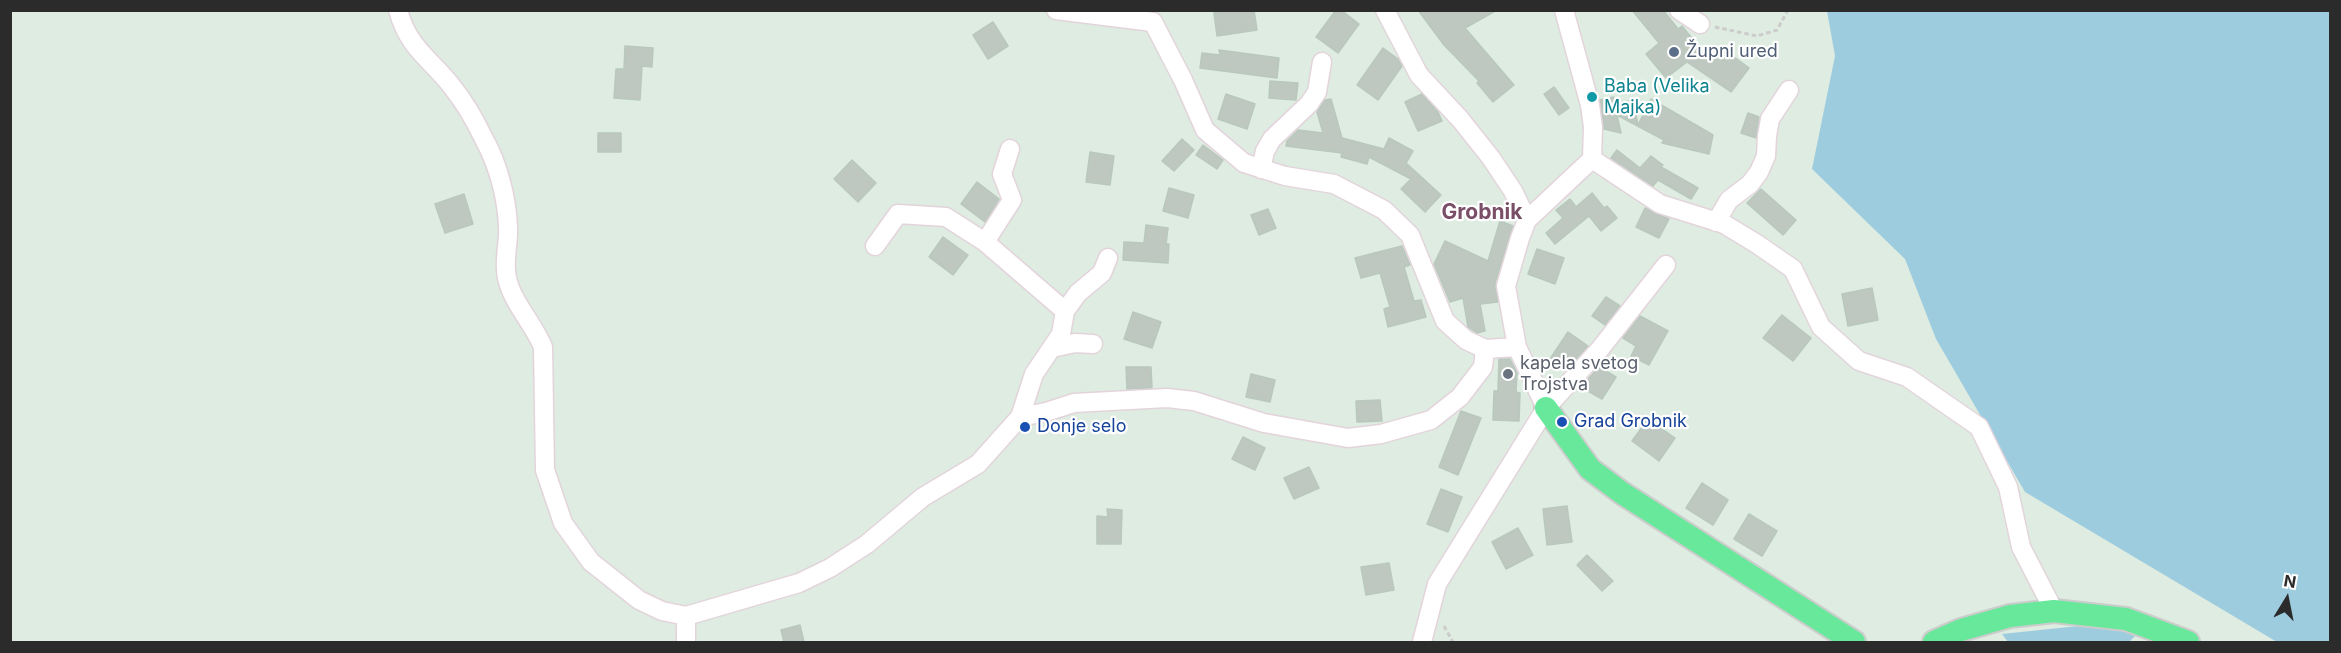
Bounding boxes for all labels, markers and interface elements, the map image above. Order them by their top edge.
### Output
place label: Župni ured [1686,41,1778,63]
marker: Župni ured [1667,45,1681,59]
place label: Baba (Velika Majka) [1604,76,1710,118]
marker: Baba (Velika Majka) [1585,90,1599,104]
district label: Grobnik [1442,200,1522,226]
place label: kapela svetog Trojstva [1520,353,1638,395]
marker: kapela svetog Trojstva [1501,367,1515,381]
place label: Grad Grobnik [1574,411,1687,433]
marker: Grad Grobnik [1555,415,1569,429]
place label: Donje selo [1037,416,1126,438]
marker: Donje selo [1018,420,1032,434]
north arrow [2257,569,2317,629]
text: N [2282,570,2298,592]

